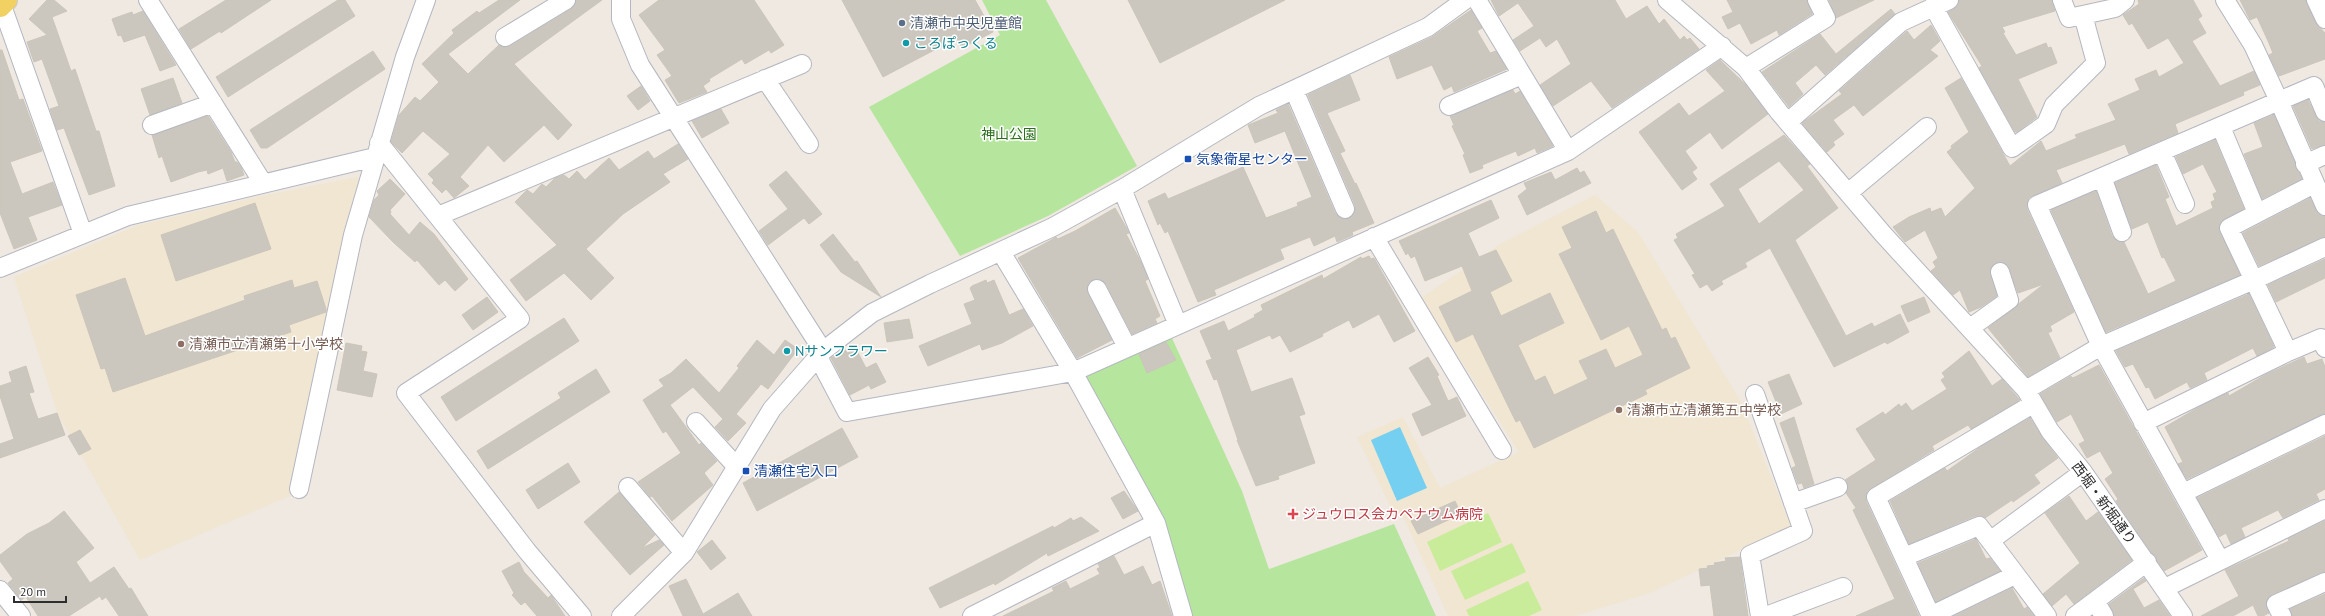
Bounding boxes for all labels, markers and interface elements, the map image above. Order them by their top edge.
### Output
place label: 清瀬市中央児童館 [910,14,1022,32]
marker: 清瀬市中央児童館 [897,18,907,28]
place label: ころぽっくる [914,34,998,52]
marker: ころぽっくる [901,38,911,48]
park label: 神山公園 [981,125,1037,143]
place label: 気象衛星センター [1196,150,1308,168]
marker: 気象衛星センター [1183,154,1193,164]
place label: 清瀬市立清瀬第十小学校 [189,335,343,353]
marker: 清瀬市立清瀬第十小学校 [176,339,186,349]
place label: Nサンフラワー [795,342,888,360]
marker: Nサンフラワー [782,346,792,356]
place label: 清瀬市立清瀬第五中学校 [1627,401,1781,419]
marker: 清瀬市立清瀬第五中学校 [1614,405,1624,415]
street label: 西堀・新堀通り [2068,458,2140,548]
place label: 清瀬住宅入口 [754,462,838,480]
marker: 清瀬住宅入口 [741,466,751,476]
place label: ジュウロス会カペナウム病院 [1302,505,1483,523]
marker: ジュウロス会カペナウム病院 [1287,508,1299,520]
scale bar [14,578,66,604]
text: 20 m [20,584,46,599]

